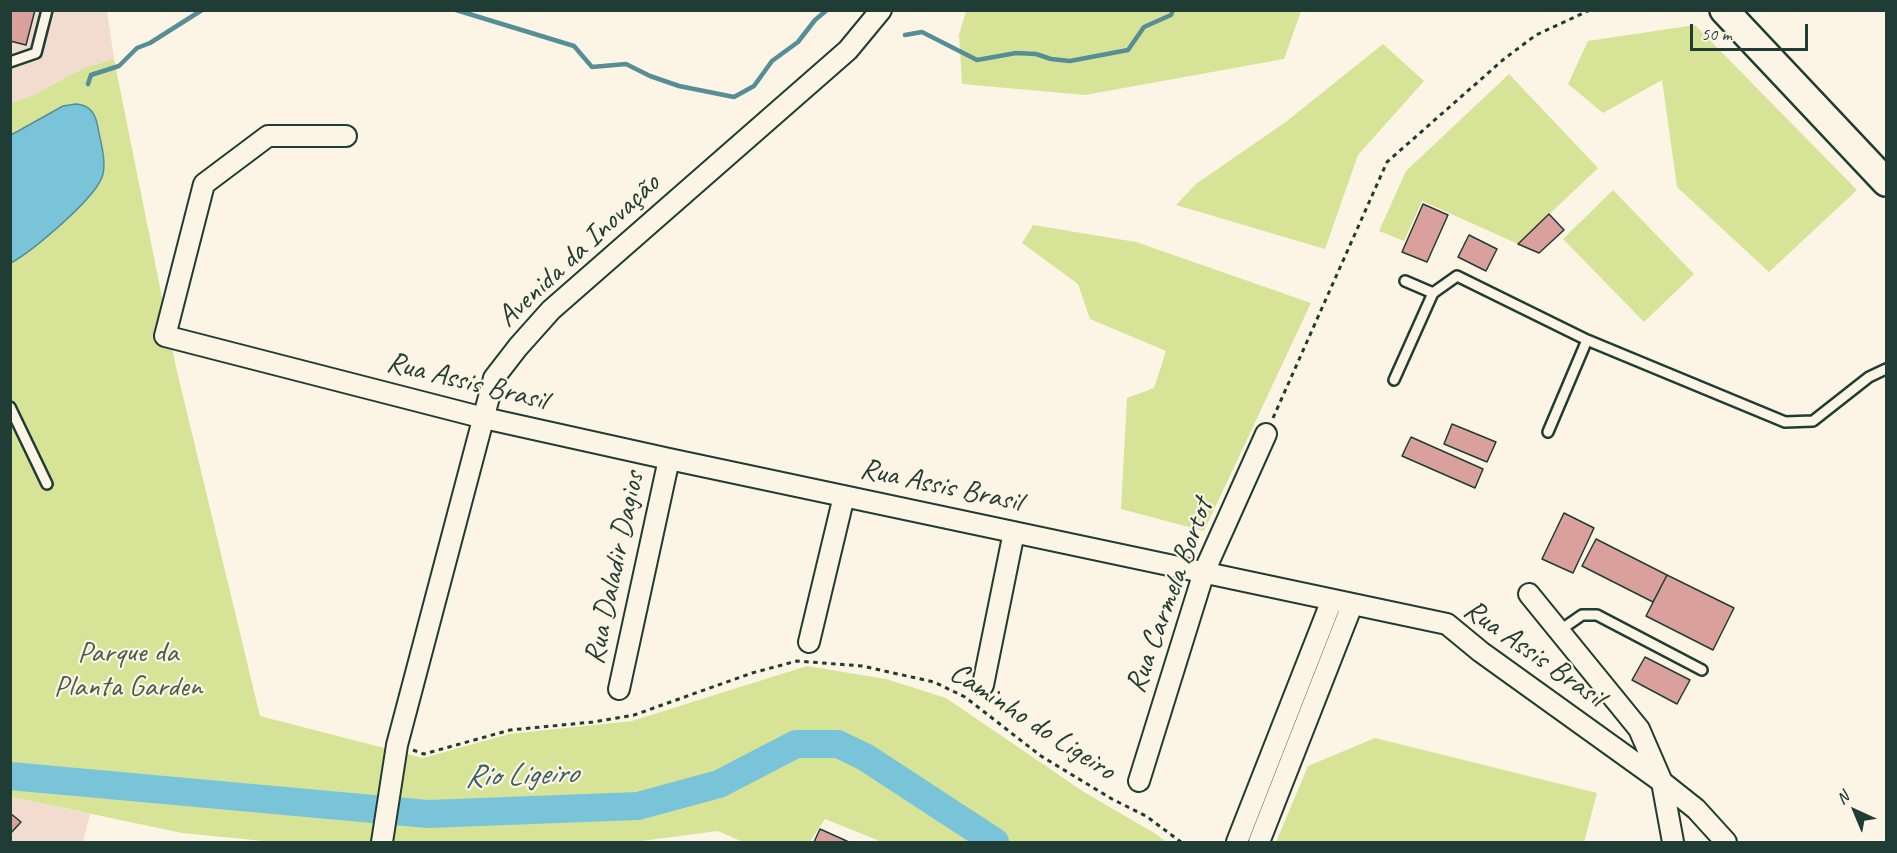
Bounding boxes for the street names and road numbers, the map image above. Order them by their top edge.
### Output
street label: Avenida da Inovação [490,166,668,336]
street label: Rua Assis Brasil [383,345,551,419]
street label: Rua Assis Brasil [857,451,1025,521]
street label: Rua Daladir Dagios [577,468,653,668]
street label: Rua Carmela Bortot [1118,494,1222,698]
street label: Rua Assis Brasil [1456,592,1612,716]
street label: Caminho do Ligeiro [942,655,1122,789]

